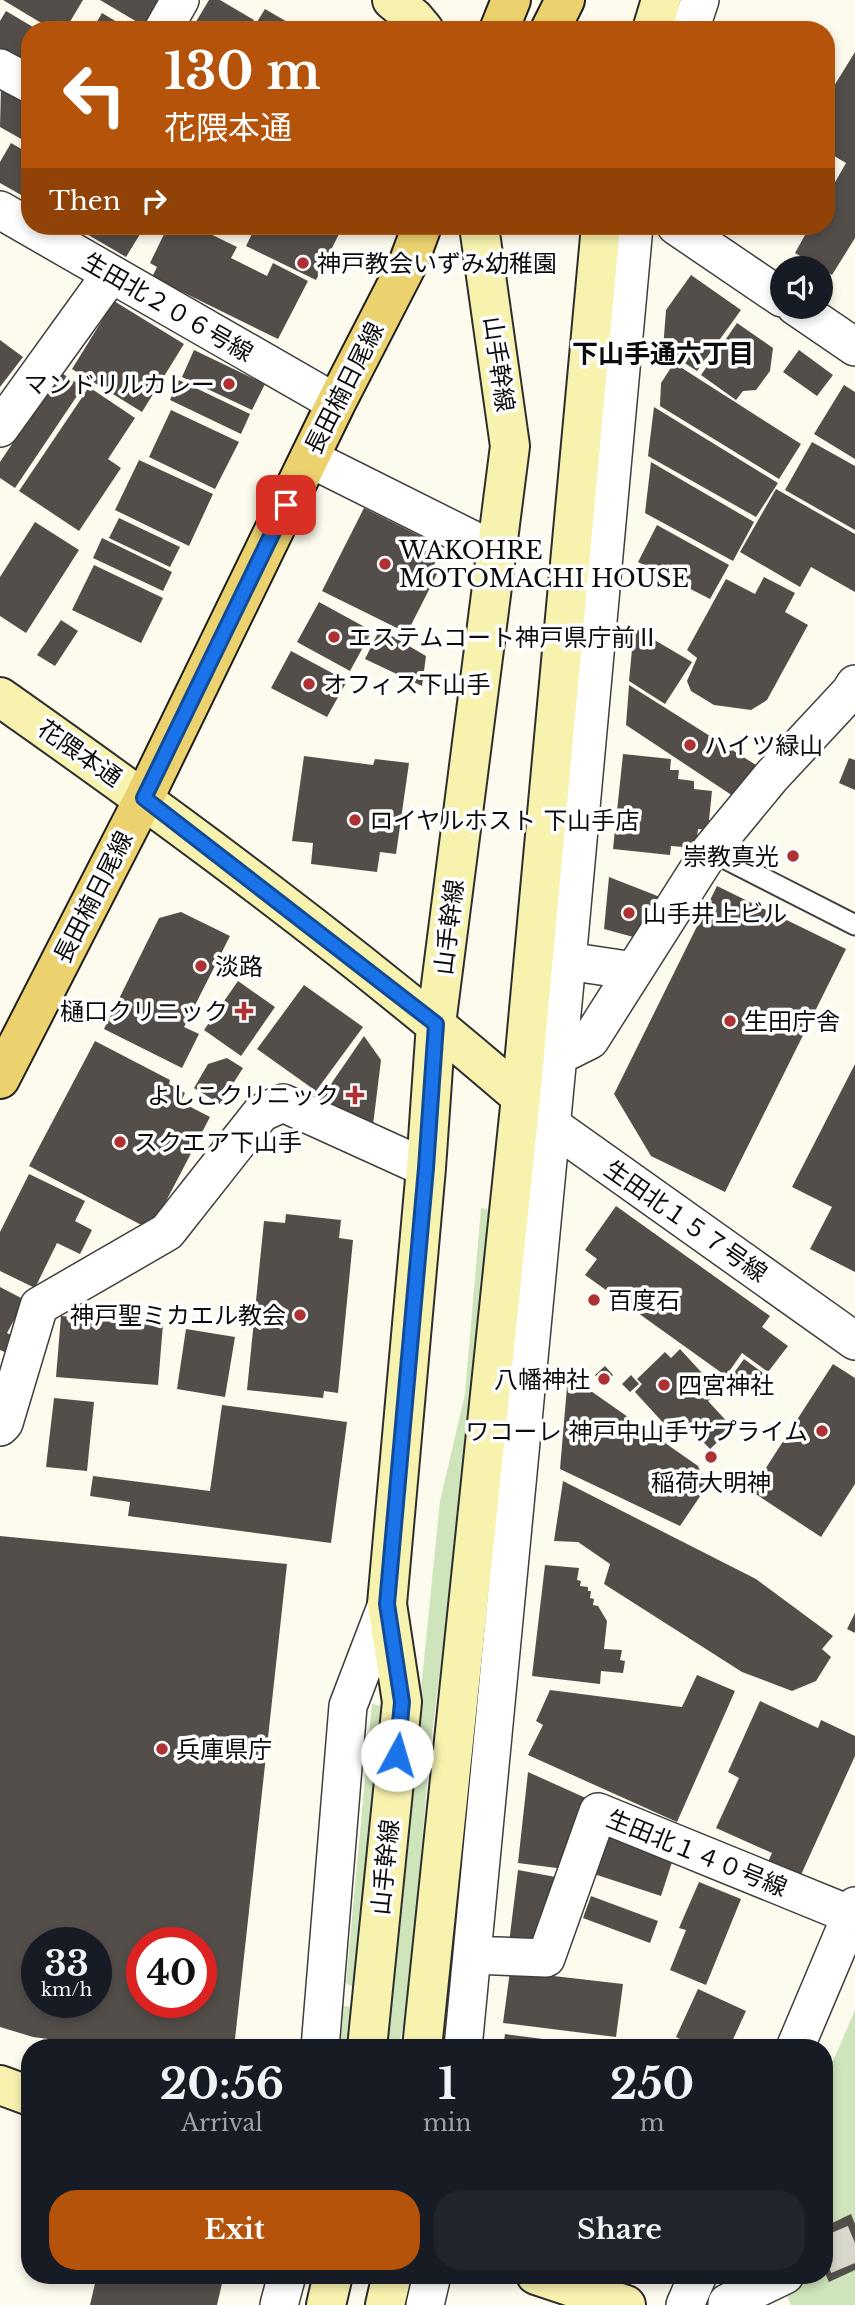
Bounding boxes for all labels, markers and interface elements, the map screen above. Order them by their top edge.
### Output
text: 130 m [164,41,321,102]
icon: left [49,49,140,140]
text: 花隈本通 [164,108,292,148]
icon: right [135,182,173,220]
text: Then [49,185,121,217]
street label: 生田北２０６号線 [78,246,258,368]
place label: 神戸教会いずみ幼稚園 [317,249,557,278]
marker: 神戸教会いずみ幼稚園 [295,255,311,271]
map controls [770,256,833,319]
button: sound [770,256,833,319]
street label: 山手幹線 [478,314,520,414]
street label: 長田楠日尾線 [298,317,390,459]
district label: 下山手通六丁目 [572,338,754,370]
place label: マンドリルカレー [24,370,215,399]
marker: マンドリルカレー [221,376,237,392]
pin [256,475,316,535]
icon: arrive [267,486,305,524]
place label: WAKOHRE MOTOMACHI HOUSE [398,536,689,593]
marker: WAKOHRE MOTOMACHI HOUSE [377,556,393,572]
place label: エステムコート神戸県庁前Ⅱ [348,623,659,652]
marker: エステムコート神戸県庁前Ⅱ [326,629,342,645]
place label: オフィス下山手 [323,670,491,699]
marker: オフィス下山手 [301,676,317,692]
street label: 花隈本通 [32,714,128,792]
place label: ハイツ緑山 [704,731,824,760]
marker: ハイツ緑山 [682,737,698,753]
place label: ロイヤルホスト 下山手店 [369,806,639,835]
marker: ロイヤルホスト 下山手店 [347,812,363,828]
street label: 長田楠日尾線 [47,826,139,968]
place label: 崇教真光 [683,842,779,871]
marker: 崇教真光 [785,848,801,864]
street label: 山手幹線 [429,878,469,976]
place label: 山手井上ビル [643,899,787,928]
marker: 山手井上ビル [621,905,637,921]
place label: 淡路 [215,952,263,981]
marker: 淡路 [193,958,209,974]
place label: 樋口クリニック [60,997,228,1026]
marker: 樋口クリニック [234,1001,254,1021]
place label: 生田庁舎 [744,1007,840,1036]
marker: 生田庁舎 [722,1013,738,1029]
place label: よしこクリニック [147,1081,339,1110]
marker: よしこクリニック [345,1085,365,1105]
place label: スクエア下山手 [134,1128,302,1157]
marker: スクエア下山手 [112,1134,128,1150]
street label: 生田北１５７号線 [599,1154,773,1288]
place label: 百度石 [608,1286,680,1315]
marker: 百度石 [586,1292,602,1308]
place label: 神戸聖ミカエル教会 [70,1301,286,1330]
marker: 神戸聖ミカエル教会 [292,1307,308,1323]
place label: 八幡神社 [494,1365,590,1394]
marker: 八幡神社 [596,1371,612,1387]
place label: 四宮神社 [678,1371,774,1400]
marker: 四宮神社 [656,1377,672,1393]
place label: ワコーレ 神戸中山手サプライム [466,1417,808,1446]
marker: ワコーレ 神戸中山手サプライム [814,1423,830,1439]
marker: 稲荷大明神 [703,1449,719,1465]
place label: 稲荷大明神 [651,1468,771,1497]
position arrow [360,1718,434,1792]
place label: 兵庫県庁 [176,1735,272,1764]
marker: 兵庫県庁 [154,1741,170,1757]
street label: 生田北１４０号線 [603,1804,791,1902]
street label: 山手幹線 [366,1818,404,1916]
speed limit sign: 40 [126,1927,217,2018]
text: 33 [44,1942,89,1985]
text: km/h [41,1979,92,2001]
text: 20:56 [160,2058,284,2110]
text: 1 [438,2058,456,2110]
text: 250 [610,2058,694,2110]
text: Arrival [181,2109,263,2137]
text: min [423,2109,471,2137]
text: m [640,2109,664,2137]
button: Exit [49,2190,420,2270]
button: Share [434,2190,805,2270]

